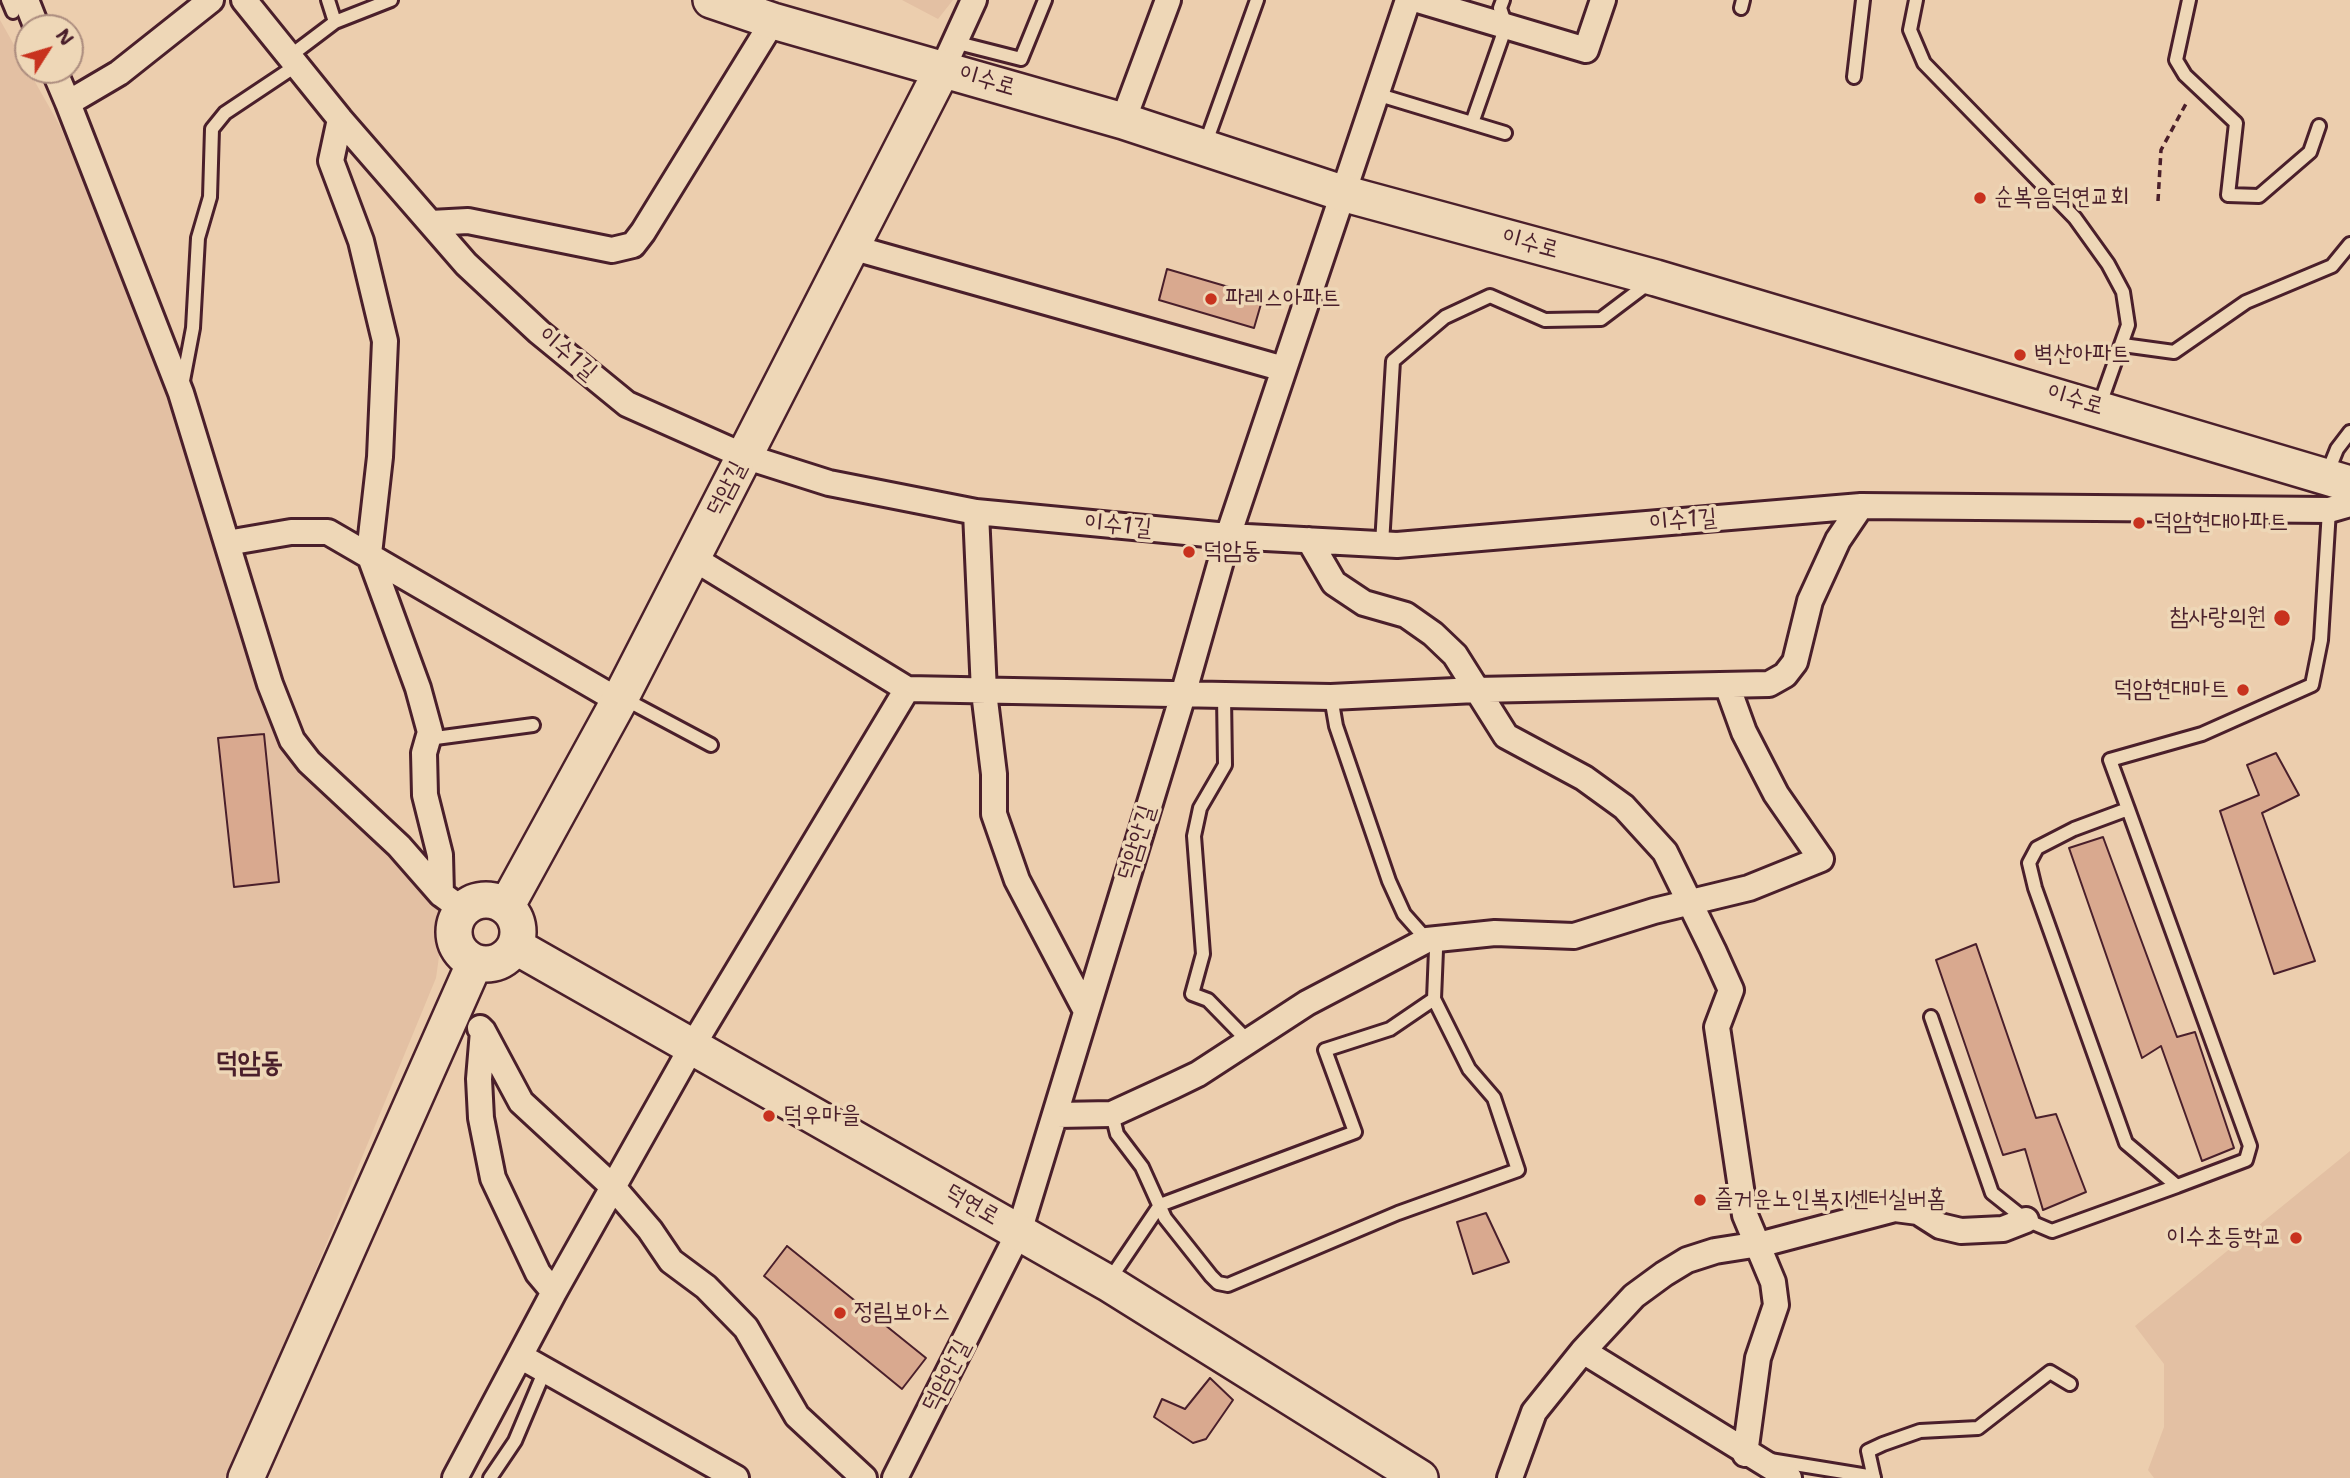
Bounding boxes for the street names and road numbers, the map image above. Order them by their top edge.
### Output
street label: 이수로 [955,59,1019,103]
street label: 이수로 [1498,223,1562,265]
street label: 이수1길 [532,321,602,387]
street label: 이수로 [2043,378,2107,422]
street label: 덕암길 [701,457,753,521]
street label: 이수1길 [1648,504,1718,538]
street label: 이수1길 [1083,509,1153,543]
street label: 덕암안길 [1112,802,1162,884]
street label: 덕연로 [940,1178,1004,1232]
street label: 덕암안길 [917,1335,977,1417]

